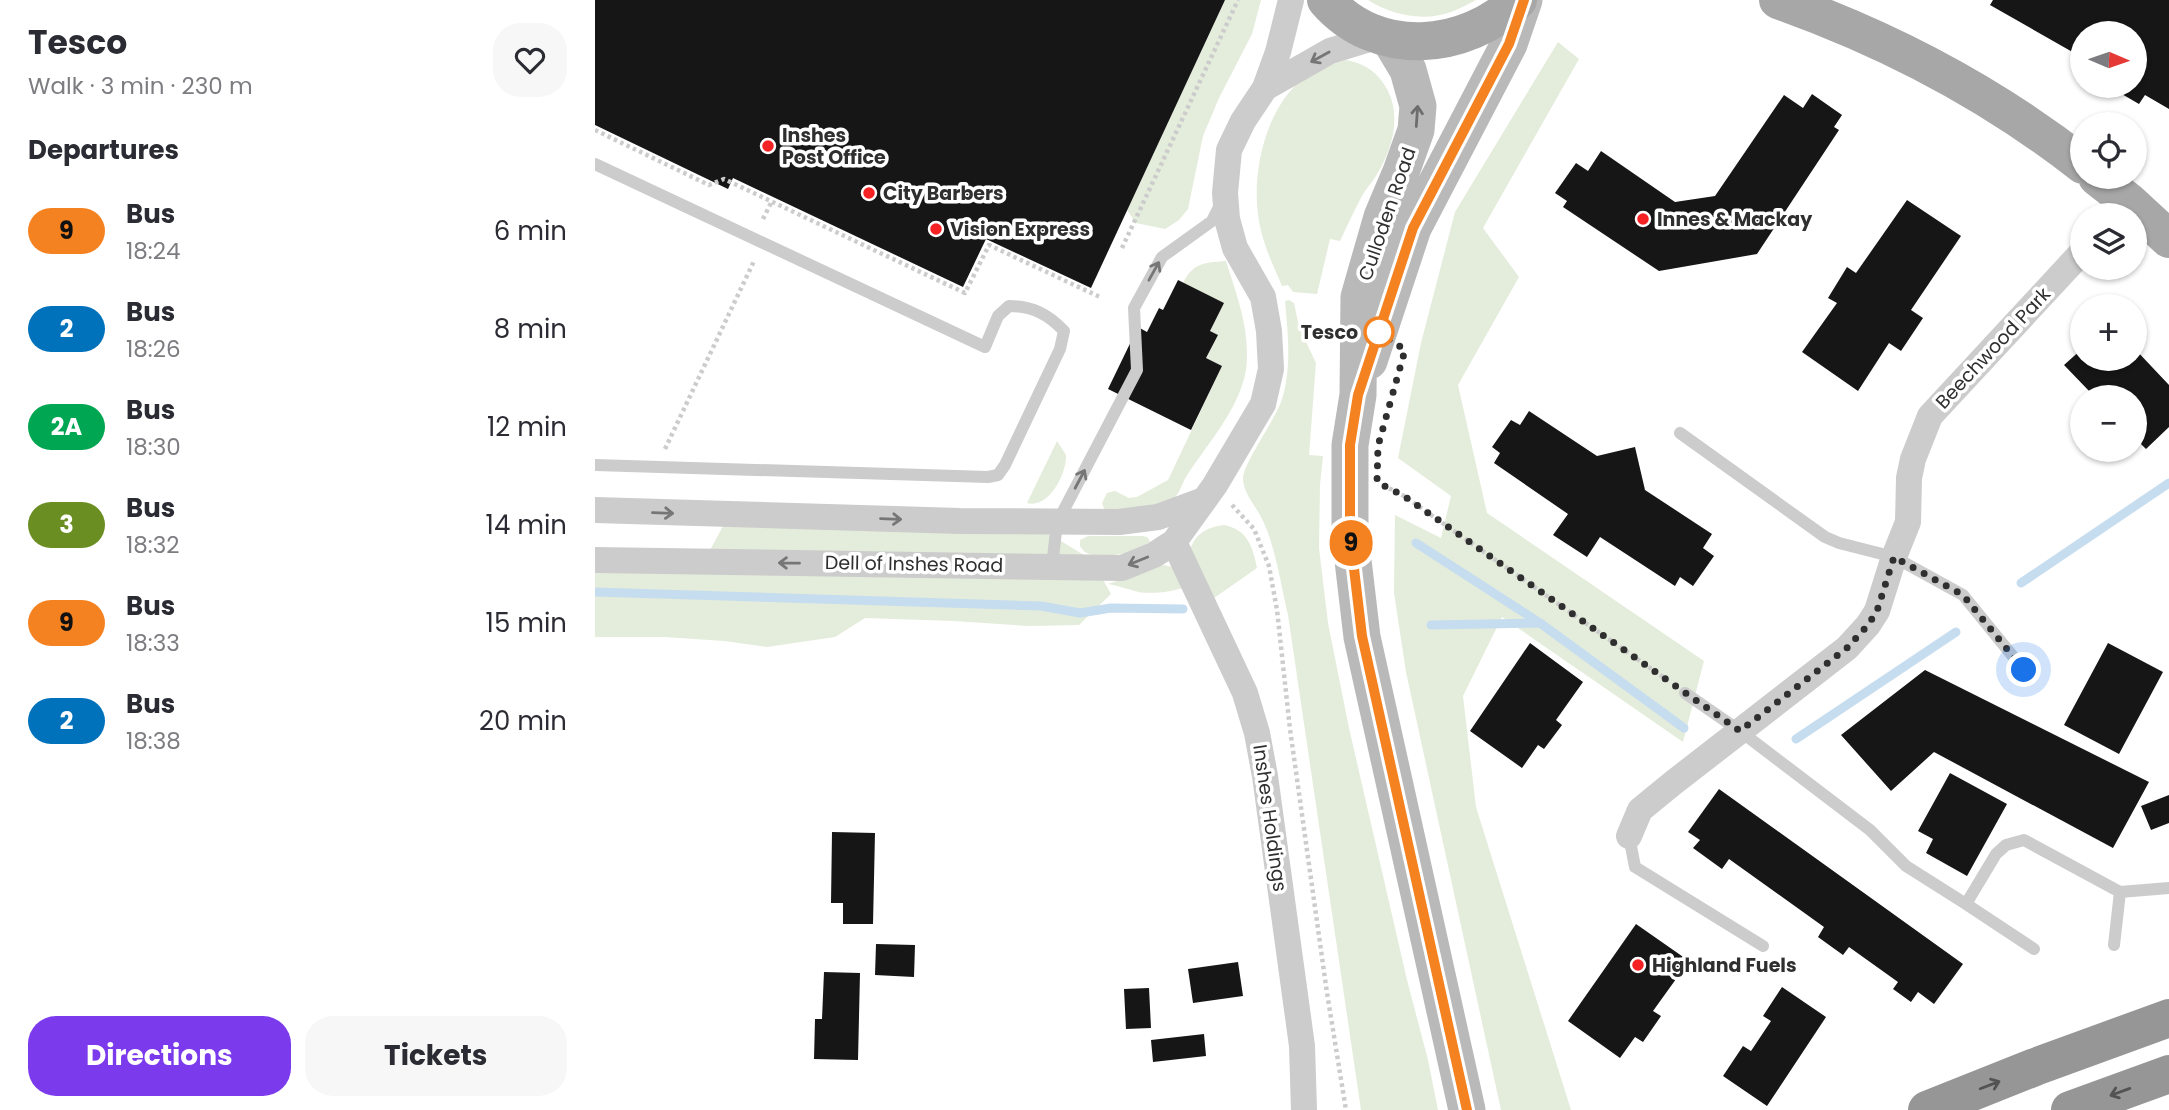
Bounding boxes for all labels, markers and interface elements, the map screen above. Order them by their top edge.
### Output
text: Tesco [28,19,127,66]
north arrow [2070,21,2147,98]
map controls [2070,21,2147,462]
button: heart [493,23,567,97]
one-way arrow [1310,50,1330,64]
text: Walk · 3 min · 230 m [28,70,253,102]
one-way arrow [1410,105,1423,128]
button: locate [2070,112,2147,189]
place label: Inshes Post Office [782,122,886,171]
text: Departures [28,132,179,168]
marker: Inshes Post Office [760,138,776,154]
street label: Culloden Road [1352,144,1422,284]
place label: City Barbers [883,180,1004,207]
marker: City Barbers [861,185,877,201]
text: Bus [126,196,175,232]
button: layers [2070,203,2147,280]
place label: Innes & Mackay [1657,206,1813,233]
marker: Innes & Mackay [1635,211,1651,227]
text: 6 min [494,213,567,249]
text: 9 [59,214,74,247]
place label: Vision Express [950,216,1090,243]
marker: Vision Express [928,221,944,237]
text: 18:24 [126,235,180,267]
one-way arrow [1148,261,1161,282]
street label: Beechwood Park [1929,281,2057,415]
text: Bus [126,294,175,330]
button: + [2070,294,2147,371]
text: 8 min [494,311,567,347]
text: 2 [60,312,73,345]
marker: Tesco [1364,317,1394,347]
place label: Tesco [1301,319,1358,346]
text: 18:26 [126,333,181,365]
button: − [2070,385,2147,462]
text: Bus [126,392,175,428]
text: 12 min [487,409,567,445]
text: 2A [51,410,82,443]
text: 18:30 [126,431,181,463]
one-way arrow [1074,469,1087,490]
text: Bus [126,490,175,526]
one-way arrow [651,506,674,519]
text: 14 min [486,507,567,543]
text: 3 [59,508,74,541]
one-way arrow [879,513,902,526]
line badge: 9 [1328,520,1374,566]
text: 9 [1344,526,1358,559]
text: 18:32 [126,529,180,561]
street label: Dell of Inshes Road [825,549,1003,579]
one-way arrow [778,556,801,569]
one-way arrow [1128,556,1149,569]
text: Bus [126,588,175,624]
text: 15 min [486,605,567,641]
text: 9 [59,606,74,639]
text: 18:33 [126,627,180,659]
your location [2006,652,2041,687]
text: Bus [126,686,175,722]
text: 20 min [479,703,567,739]
text: 2 [60,704,73,737]
text: 18:38 [126,725,181,757]
street label: Inshes Holdings [1246,743,1294,893]
place label: Highland Fuels [1652,952,1797,979]
marker: Highland Fuels [1630,957,1646,973]
button: Directions [28,1016,291,1096]
button: Tickets [305,1016,567,1096]
one-way arrow [1979,1078,2001,1091]
one-way arrow [2109,1087,2131,1099]

